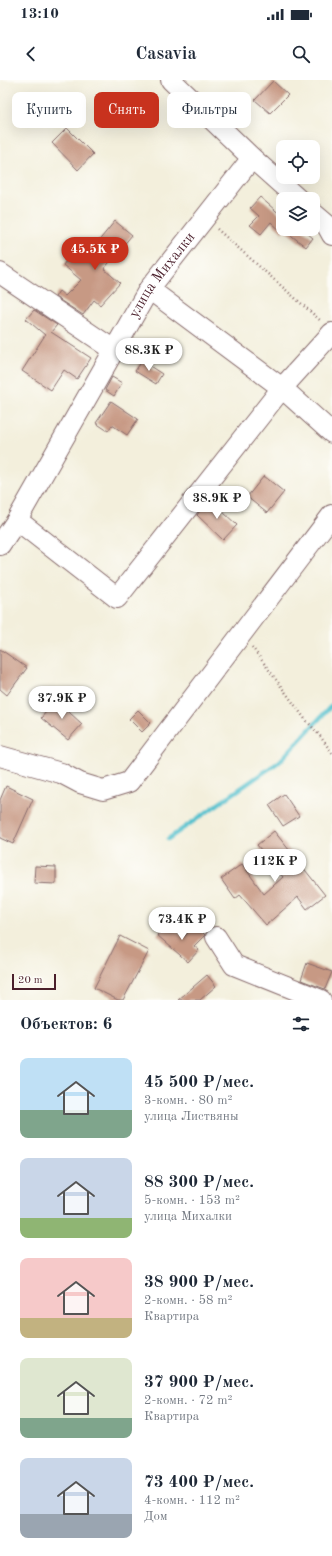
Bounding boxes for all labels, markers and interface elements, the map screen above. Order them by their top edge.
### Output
text: 13:10 [20,7,59,22]
icon: back [20,43,42,65]
icon: search [290,43,312,65]
text: Casavia [135,45,197,63]
chip: Купить [12,92,86,128]
chip: Снять [94,92,159,128]
chip: Фильтры [167,92,251,128]
map controls [276,140,320,236]
button: locate [276,140,320,184]
button: layers [276,192,320,236]
street label: улица Михалки [127,230,198,321]
pin: 45.5K ₽ [58,237,132,271]
text: 45.5K ₽ [70,243,120,256]
pin: 88.3K ₽ [112,338,186,372]
text: 88.3K ₽ [124,344,174,357]
pin: 38.9K ₽ [180,486,254,520]
text: 38.9K ₽ [192,492,242,505]
pin: 37.9K ₽ [25,686,99,720]
text: 37.9K ₽ [37,692,87,705]
pin: 112K ₽ [242,849,308,883]
text: 112K ₽ [252,855,298,868]
pin: 73.4K ₽ [145,907,219,941]
text: 73.4K ₽ [157,913,207,926]
scale bar [12,972,56,991]
text: 20 m [18,975,43,986]
icon: filters [290,1013,312,1035]
text: Объектов: 6 [20,1016,112,1033]
icon: home [52,1074,100,1122]
text: 45 500 ₽/мес. [144,1074,254,1091]
text: 3-комн. · 80 m² [144,1094,232,1107]
text: улица Листвяны [144,1110,239,1123]
icon: home [52,1174,100,1222]
text: 88 300 ₽/мес. [144,1174,254,1191]
text: 5-комн. · 153 m² [144,1194,240,1207]
text: улица Михалки [144,1210,232,1223]
icon: home [52,1274,100,1322]
text: 38 900 ₽/мес. [144,1274,254,1291]
text: 2-комн. · 58 m² [144,1294,232,1307]
text: Квартира [144,1310,199,1323]
icon: home [52,1374,100,1422]
text: 37 900 ₽/мес. [144,1374,254,1391]
text: 2-комн. · 72 m² [144,1394,232,1407]
text: Квартира [144,1410,199,1423]
icon: home [52,1474,100,1522]
text: 73 400 ₽/мес. [144,1474,254,1491]
text: 4-комн. · 112 m² [144,1494,240,1507]
text: Дом [144,1510,168,1523]

